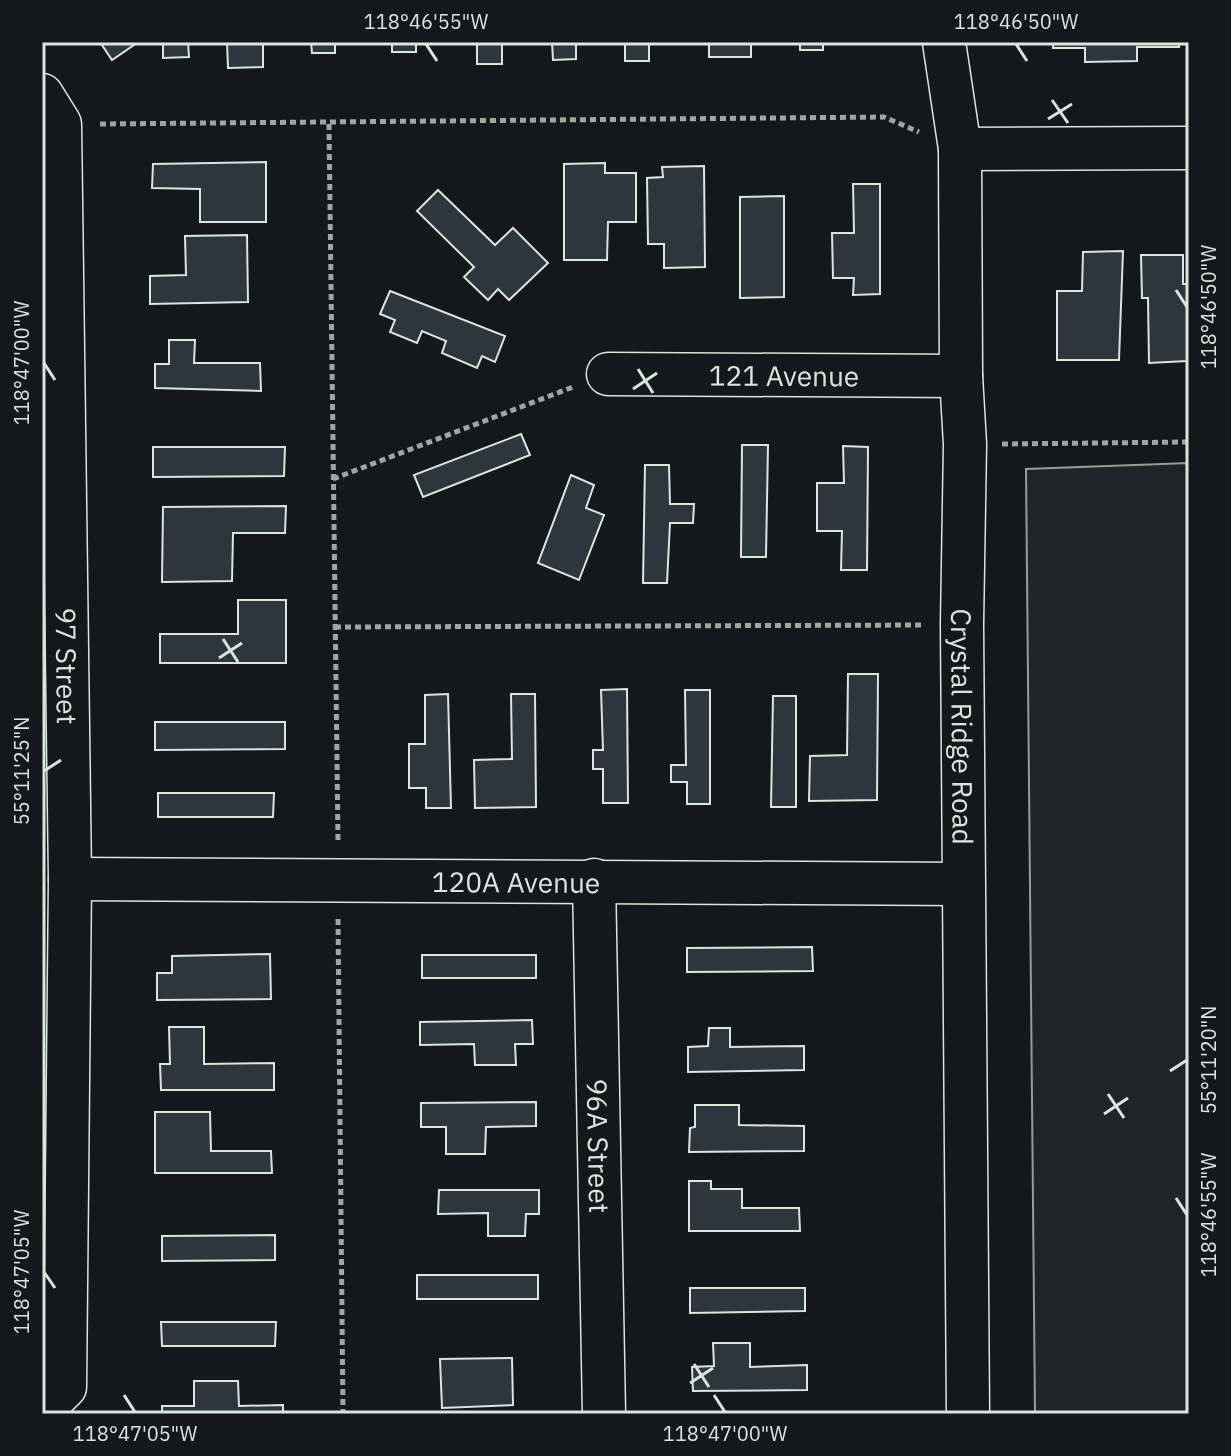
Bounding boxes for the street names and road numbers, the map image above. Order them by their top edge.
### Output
street label: 121 Avenue [709,356,859,394]
street label: 97 Street [48,607,86,725]
street label: Crystal Ridge Road [943,608,982,845]
street label: 120A Avenue [432,863,600,900]
street label: 96A Street [579,1078,619,1214]

